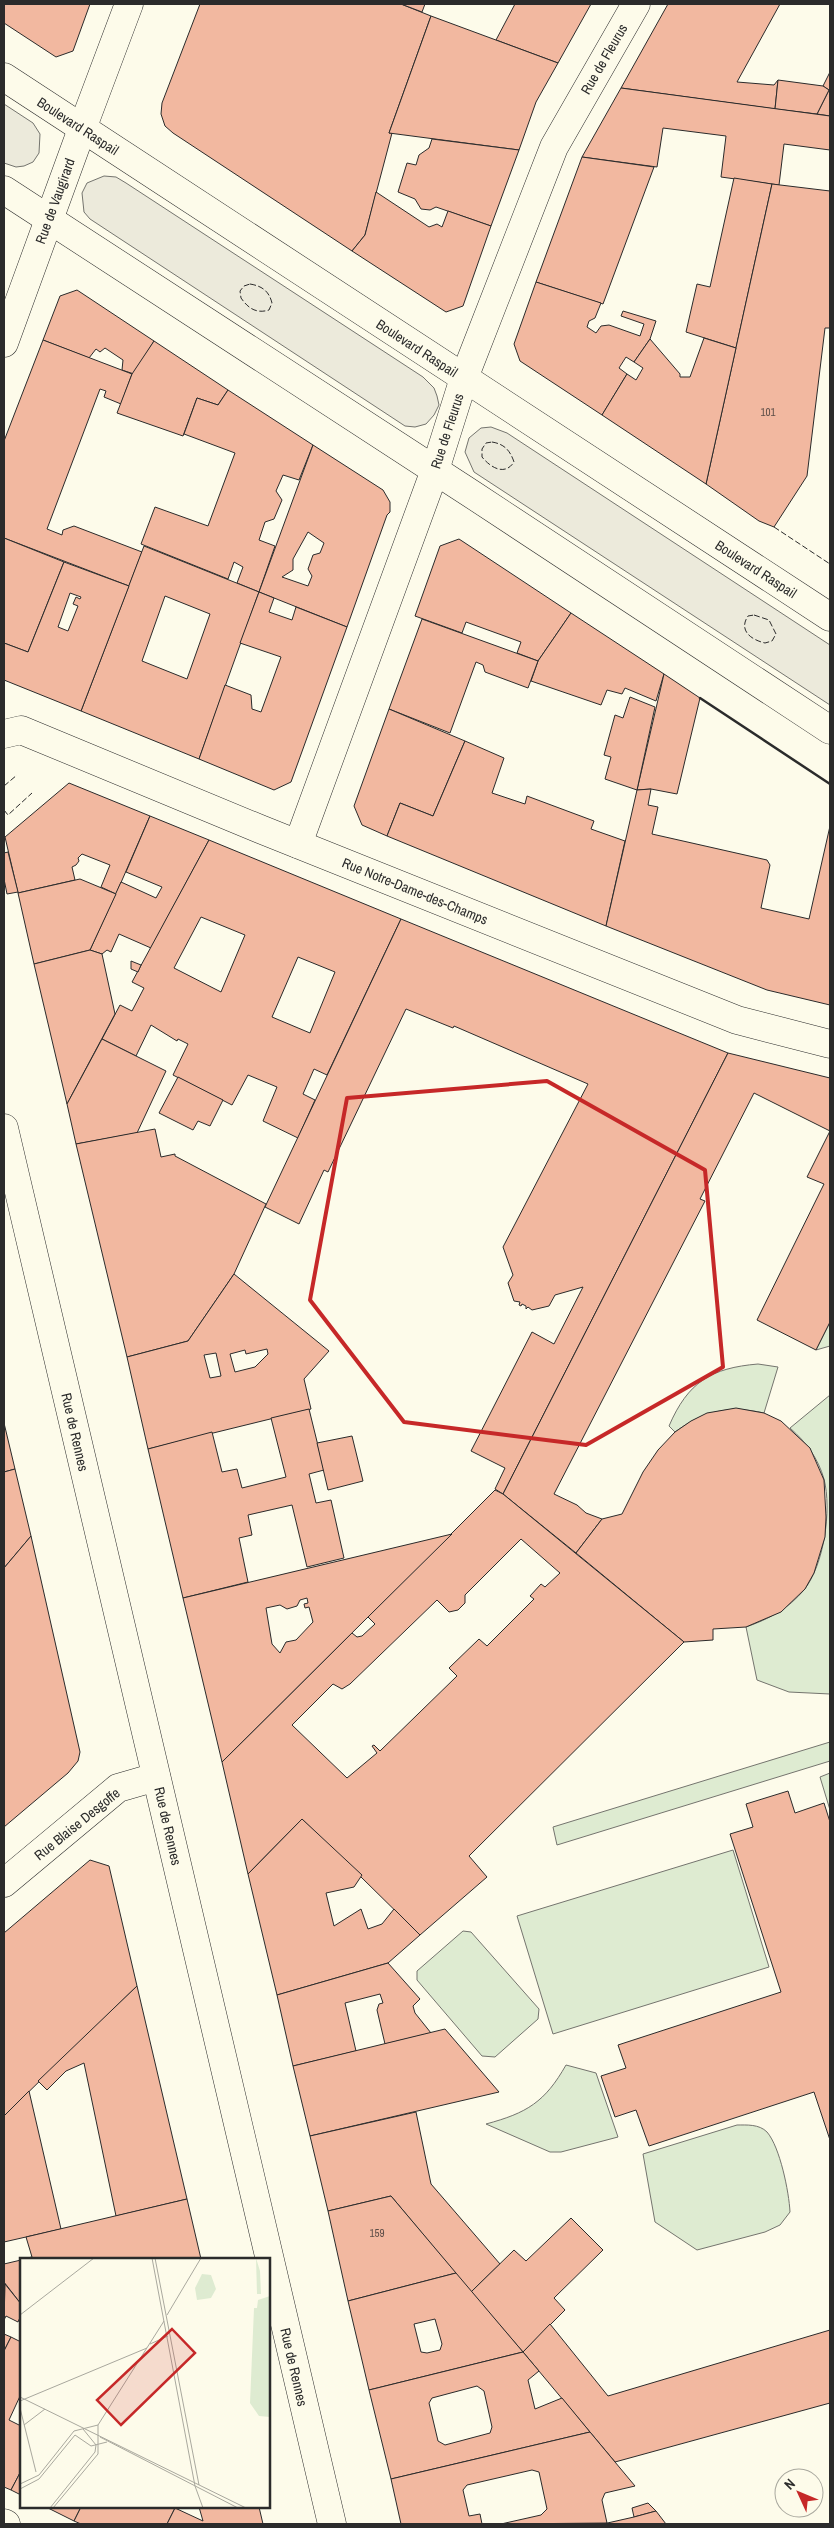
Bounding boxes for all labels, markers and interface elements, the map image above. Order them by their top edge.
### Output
street label: Rue de Fleurus [577,20,632,97]
street label: Boulevard Raspail [34,93,122,159]
street label: Rue de Vaugirard [31,156,79,246]
street label: Boulevard Raspail [373,315,461,381]
street label: Rue de Fleurus [426,391,468,471]
house number: 101 [760,405,776,419]
street label: Boulevard Raspail [712,536,800,602]
street label: Rue Notre-Dame-des-Champs [339,854,491,929]
street label: Rue de Rennes [57,1391,93,1473]
street label: Rue Blaise Desgoffe [30,1784,124,1864]
street label: Rue de Rennes [150,1785,186,1867]
house number: 159 [369,2226,385,2240]
inset map [20,2258,270,2508]
street label: Rue de Rennes [276,2326,312,2408]
north arrow [774,2468,824,2518]
text: N [780,2475,799,2493]

